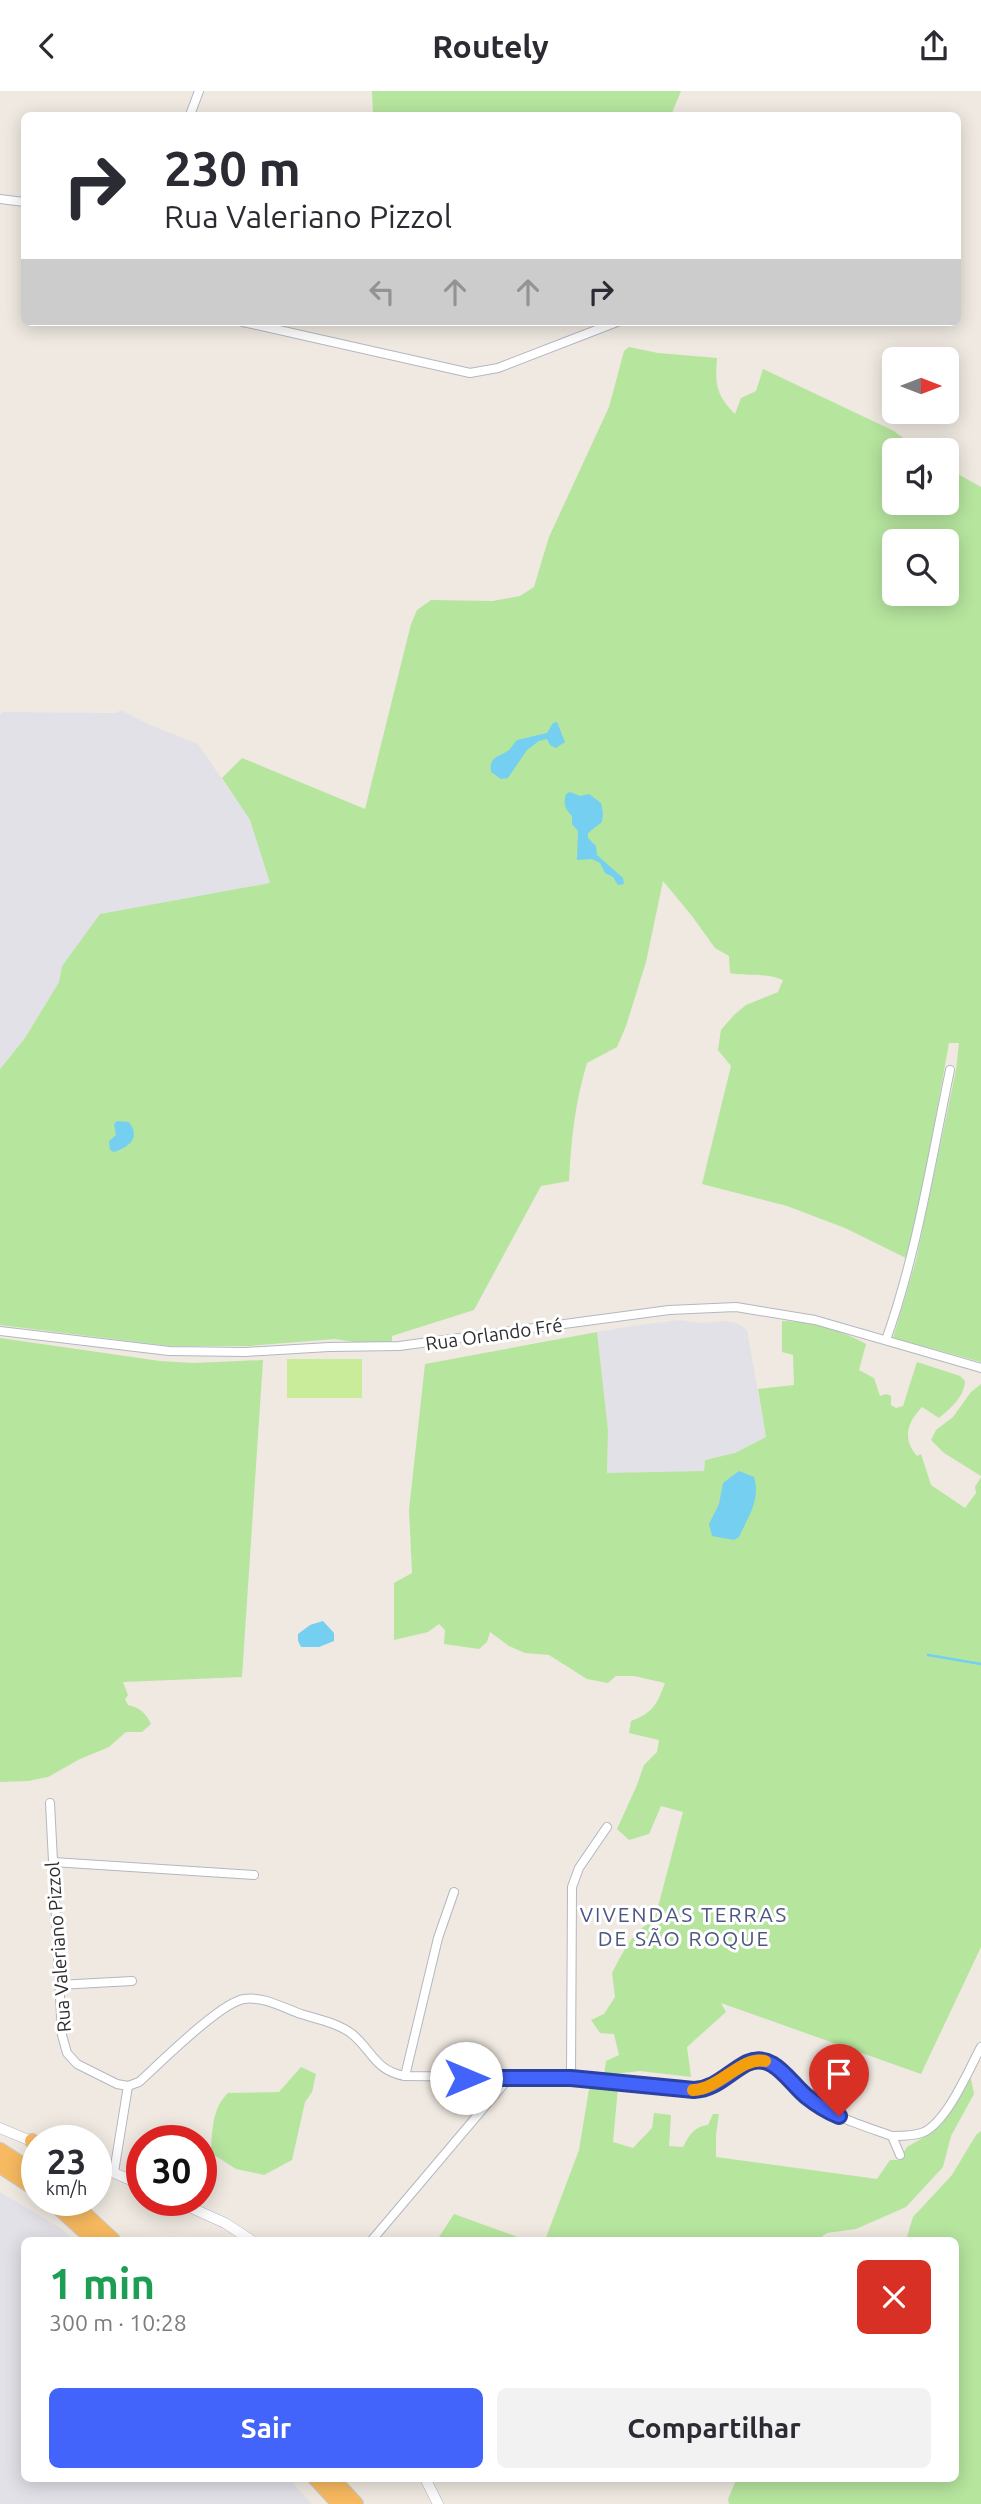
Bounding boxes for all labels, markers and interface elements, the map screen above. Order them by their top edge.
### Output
icon: back [28,27,66,65]
icon: share [915,27,953,65]
text: Routely [432,28,549,64]
icon: right [49,140,140,231]
text: 230 m [164,140,301,195]
text: Rua Valeriano Pizzol [164,198,452,234]
icon: left [363,273,401,311]
icon: ahead [436,273,474,311]
icon: ahead [509,273,547,311]
icon: right [582,273,620,311]
north arrow [882,347,959,423]
map controls [882,347,959,606]
button: sound [882,438,959,515]
button: search [882,529,959,606]
street label: Rua Orlando Fré [424,1313,564,1355]
street label: Rua Valeriano Pizzol [41,1861,75,2033]
district label: VIVENDAS TERRAS DE SÃO ROQUE [580,1902,788,1950]
position arrow [429,2041,503,2115]
pin [809,2044,869,2116]
icon: arrive [820,2055,858,2093]
speed limit sign: 30 [126,2125,217,2216]
text: 23 [47,2141,86,2181]
text: km/h [46,2178,87,2198]
text: 1 min [49,2260,155,2307]
button: close [857,2260,931,2334]
text: 300 m · 10:28 [49,2310,187,2335]
button: Sair [49,2388,483,2468]
button: Compartilhar [497,2388,931,2468]

